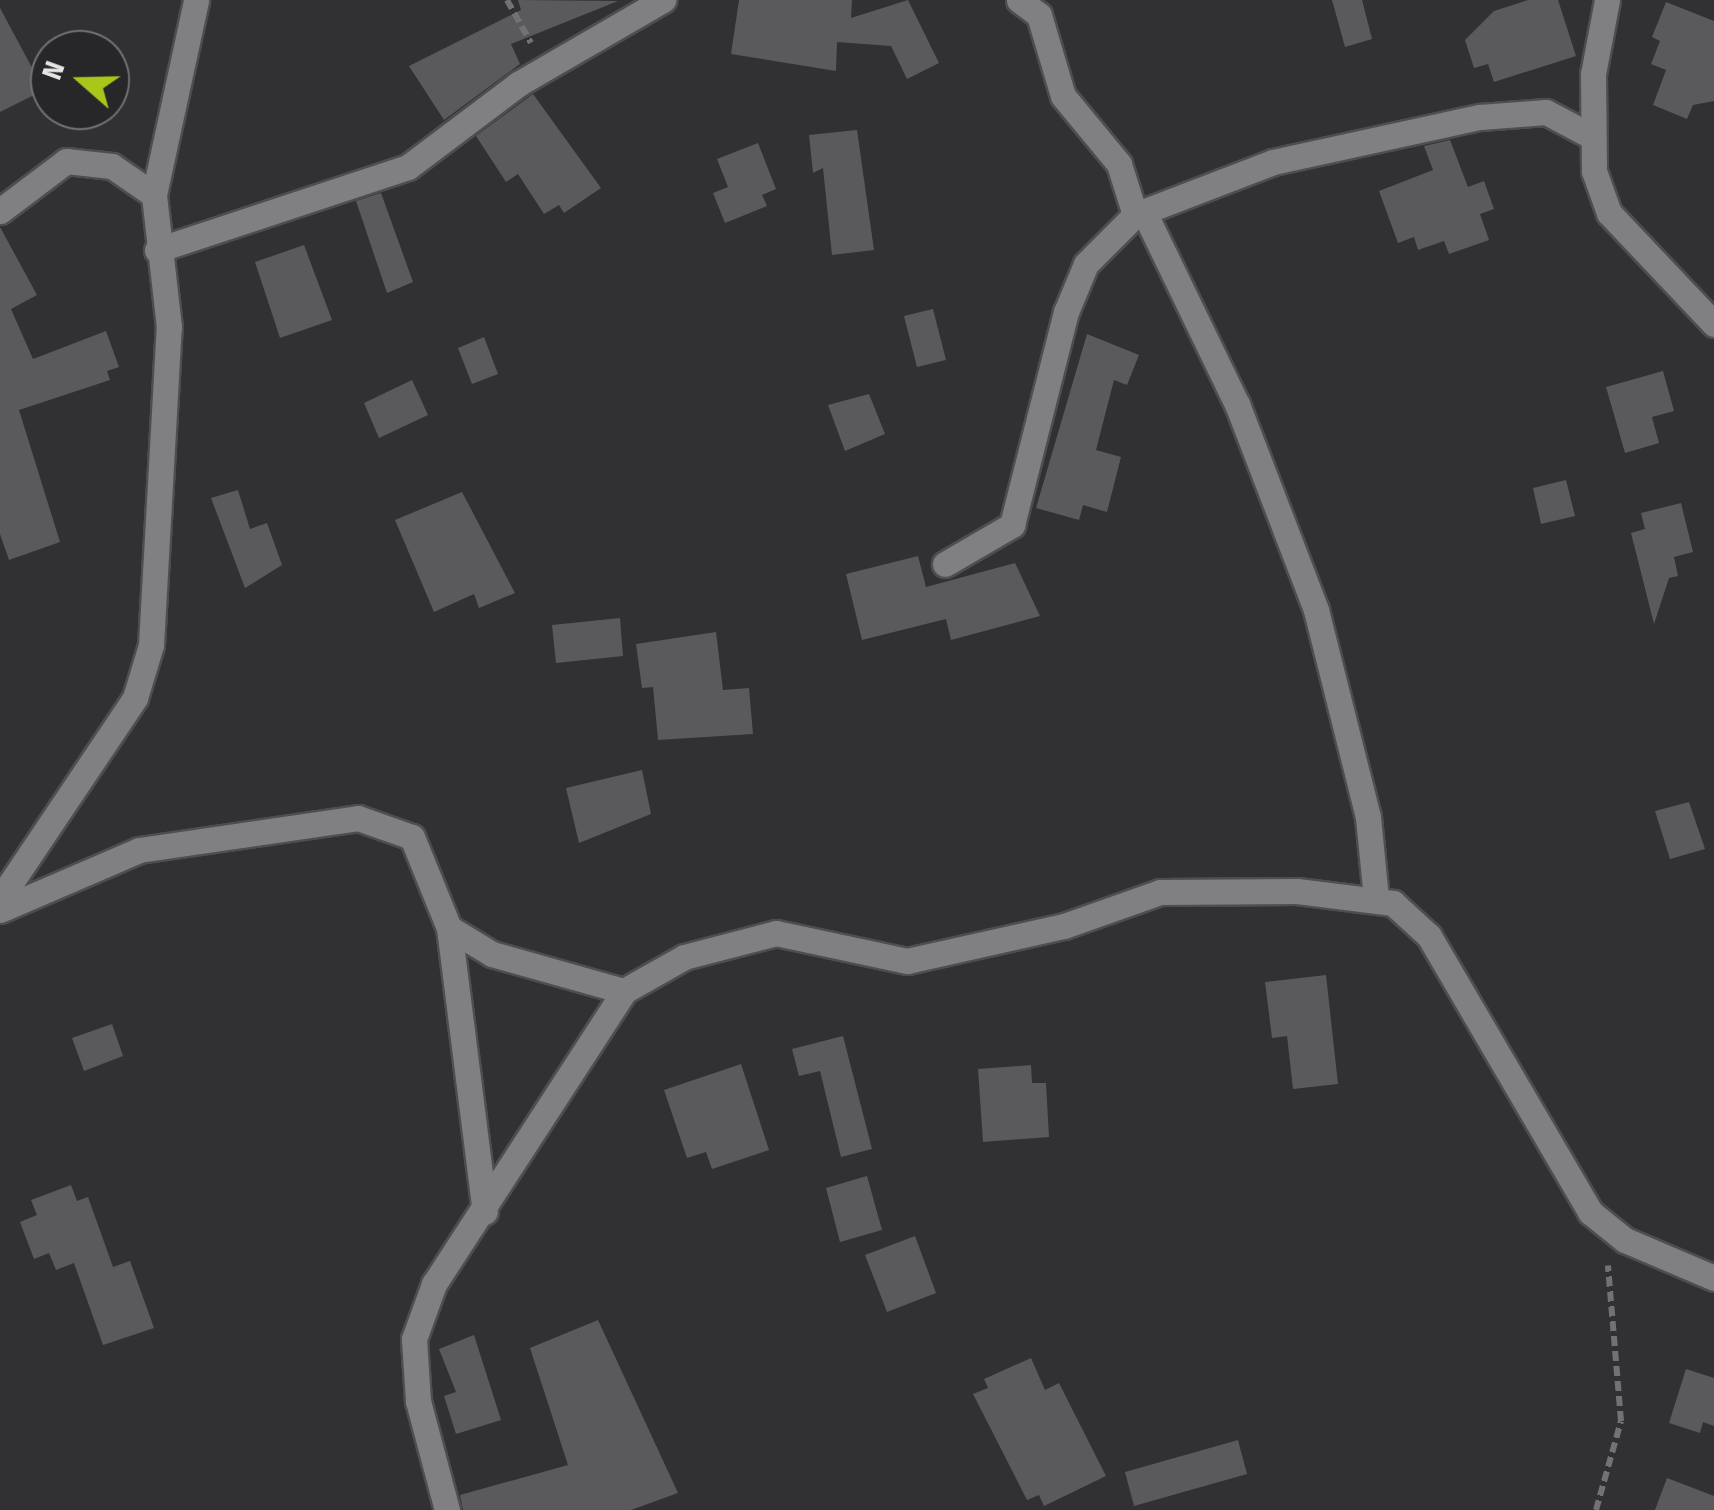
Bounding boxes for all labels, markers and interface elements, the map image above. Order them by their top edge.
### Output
north arrow [30,30,130,130]
text: N [35,57,72,84]

